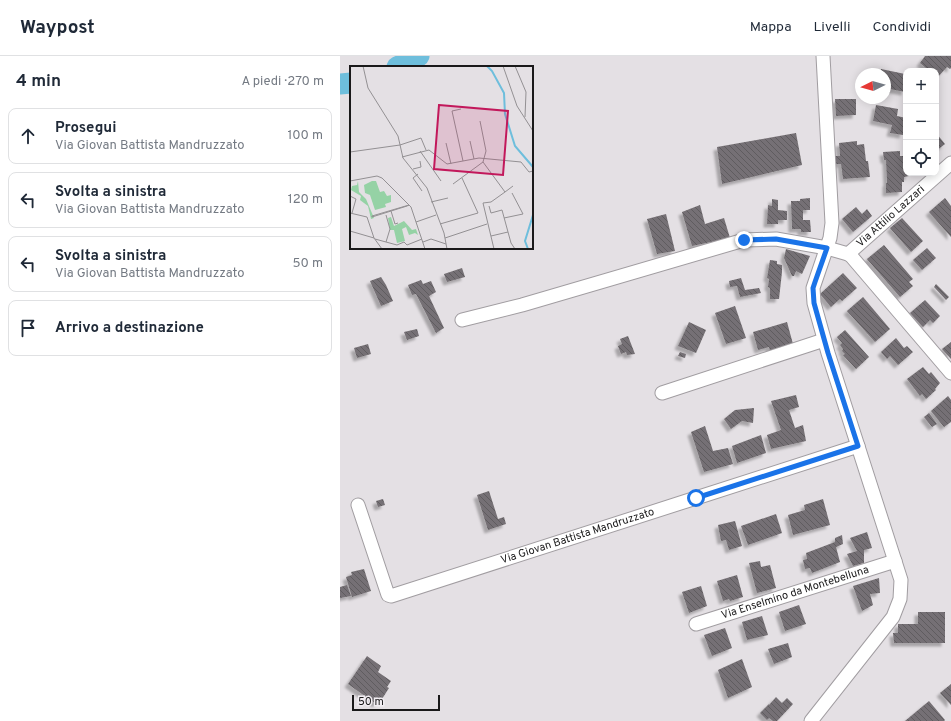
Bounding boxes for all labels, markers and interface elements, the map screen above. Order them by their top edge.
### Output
text: Waypost [20,16,95,40]
text: Mappa [750,19,792,36]
text: Livelli [814,19,850,36]
text: Condividi [872,19,931,36]
inset map [350,66,533,249]
north arrow [855,68,891,104]
map controls [903,68,939,176]
button: + [903,68,939,104]
text: 4 min [16,71,61,93]
text: A piedi · 270 m [241,74,324,90]
button: − [903,104,939,140]
text: Prosegui [55,119,116,138]
icon: ahead [17,125,39,147]
text: 100 m [287,128,323,144]
text: Via Giovan Battista Mandruzzato [55,138,244,154]
button: locate [903,140,939,176]
street label: Via Attilio Lazzari [854,182,928,250]
text: Svolta a sinistra [55,183,166,202]
icon: left [17,189,39,211]
text: 120 m [288,192,323,208]
text: Via Giovan Battista Mandruzzato [55,202,244,218]
route end [735,231,753,249]
text: Svolta a sinistra [55,247,166,266]
icon: left [17,253,39,275]
text: 50 m [293,256,323,272]
text: Via Giovan Battista Mandruzzato [55,266,244,282]
icon: arrive [17,317,39,339]
text: Arrivo a destinazione [55,319,204,338]
route start [687,489,705,507]
street label: Via Giovan Battista Mandruzzato [499,505,656,567]
street label: Via Enselmino da Montebelluna [720,563,871,623]
scale bar [352,693,440,712]
text: 50 m [358,695,384,709]

